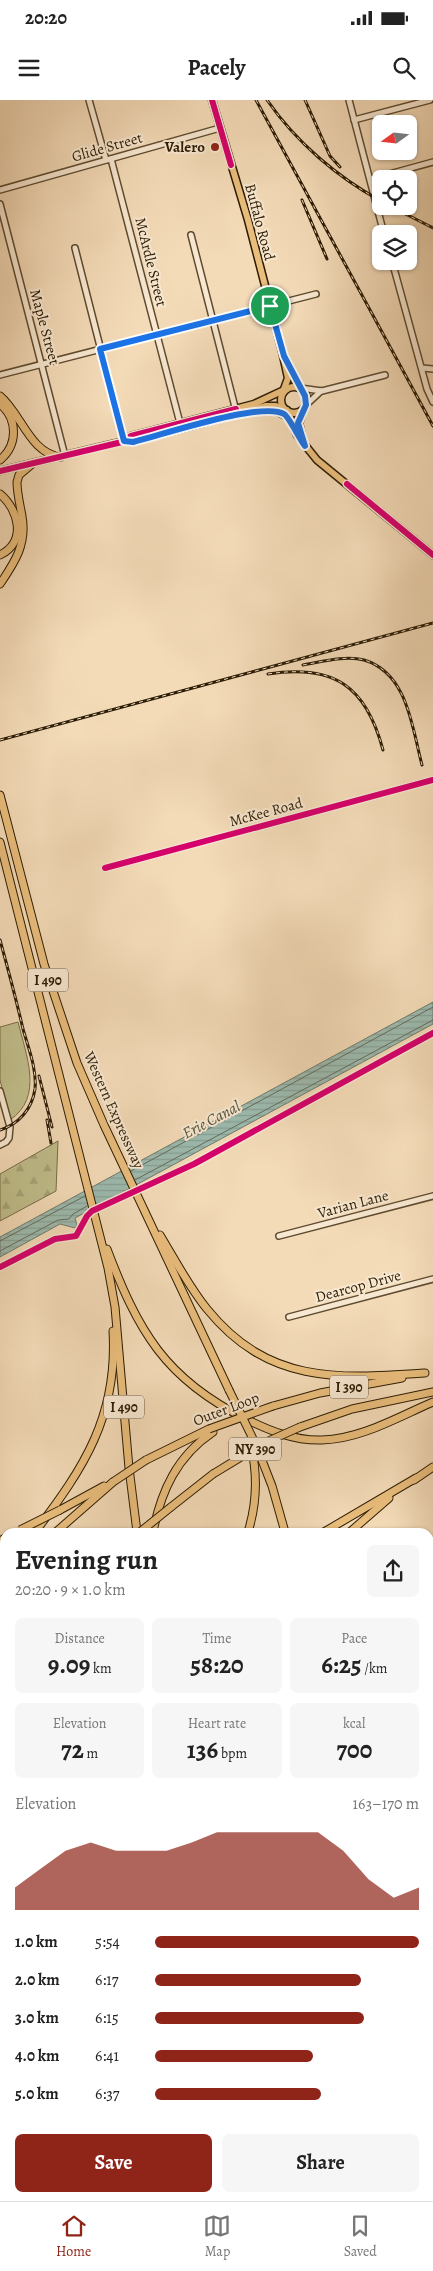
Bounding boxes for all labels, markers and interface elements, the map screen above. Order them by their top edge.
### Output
text: 20:20 [25,5,67,31]
text: Pacely [187,53,246,83]
icon: menu [15,54,43,82]
icon: search [390,54,418,82]
north arrow [372,115,418,160]
map controls [372,115,417,270]
street label: Glide Street [69,127,145,167]
place label: Valero [164,137,205,157]
marker: Valero [209,141,221,153]
button: locate [372,170,417,215]
street label: Buffalo Road [240,181,280,263]
street label: McArdle Street [130,215,172,309]
button: layers [372,225,417,270]
pin [249,285,291,327]
street label: Maple Street [25,287,65,367]
icon: arrive [256,292,284,320]
street label: McKee Road [227,792,306,831]
road number: I 490 [28,968,68,992]
street label: Western Expressway [79,1047,149,1172]
water label: Erie Canal [179,1095,244,1144]
street label: Varian Lane [314,1185,391,1223]
street label: Dearcop Drive [313,1265,403,1307]
road number: I 390 [330,1375,368,1398]
street label: Outer Loop [190,1387,262,1431]
road number: I 490 [104,1395,144,1418]
road number: NY 390 [229,1438,281,1460]
text: Evening run [15,1541,158,1579]
button: share [367,1545,419,1597]
text: 20:20 · 9 × 1.0 km [15,1579,126,1601]
text: Distance [55,1629,105,1648]
text: Time [202,1629,232,1648]
text: Pace [341,1629,367,1648]
text: 9.09 [48,1648,90,1682]
text: 58:20 [190,1648,244,1682]
text: 6:25 [321,1648,362,1682]
text: km [90,1659,112,1678]
text: /km [362,1659,388,1678]
text: Elevation [53,1714,107,1733]
text: Heart rate [188,1714,246,1733]
text: kcal [343,1714,366,1733]
text: 72 [61,1733,84,1767]
text: 136 [187,1733,218,1767]
text: 700 [336,1733,372,1767]
text: m [84,1744,98,1763]
text: bpm [218,1744,247,1763]
text: Elevation [15,1793,76,1815]
text: 163–170 m [353,1793,419,1815]
text: 1.0 km [15,1931,58,1953]
text: 5:54 [95,1931,120,1953]
text: 2.0 km [15,1969,60,1991]
text: 6:17 [95,1969,118,1991]
text: 3.0 km [15,2007,59,2029]
text: 6:15 [95,2007,119,2029]
text: 4.0 km [15,2045,59,2067]
text: 6:41 [95,2045,119,2067]
text: 5.0 km [15,2083,59,2105]
text: 6:37 [95,2083,120,2105]
button: Save [15,2134,212,2192]
button: Share [222,2134,419,2192]
tab: Home [56,2212,91,2261]
tab: Map [203,2212,231,2261]
tab: Saved [344,2212,377,2261]

